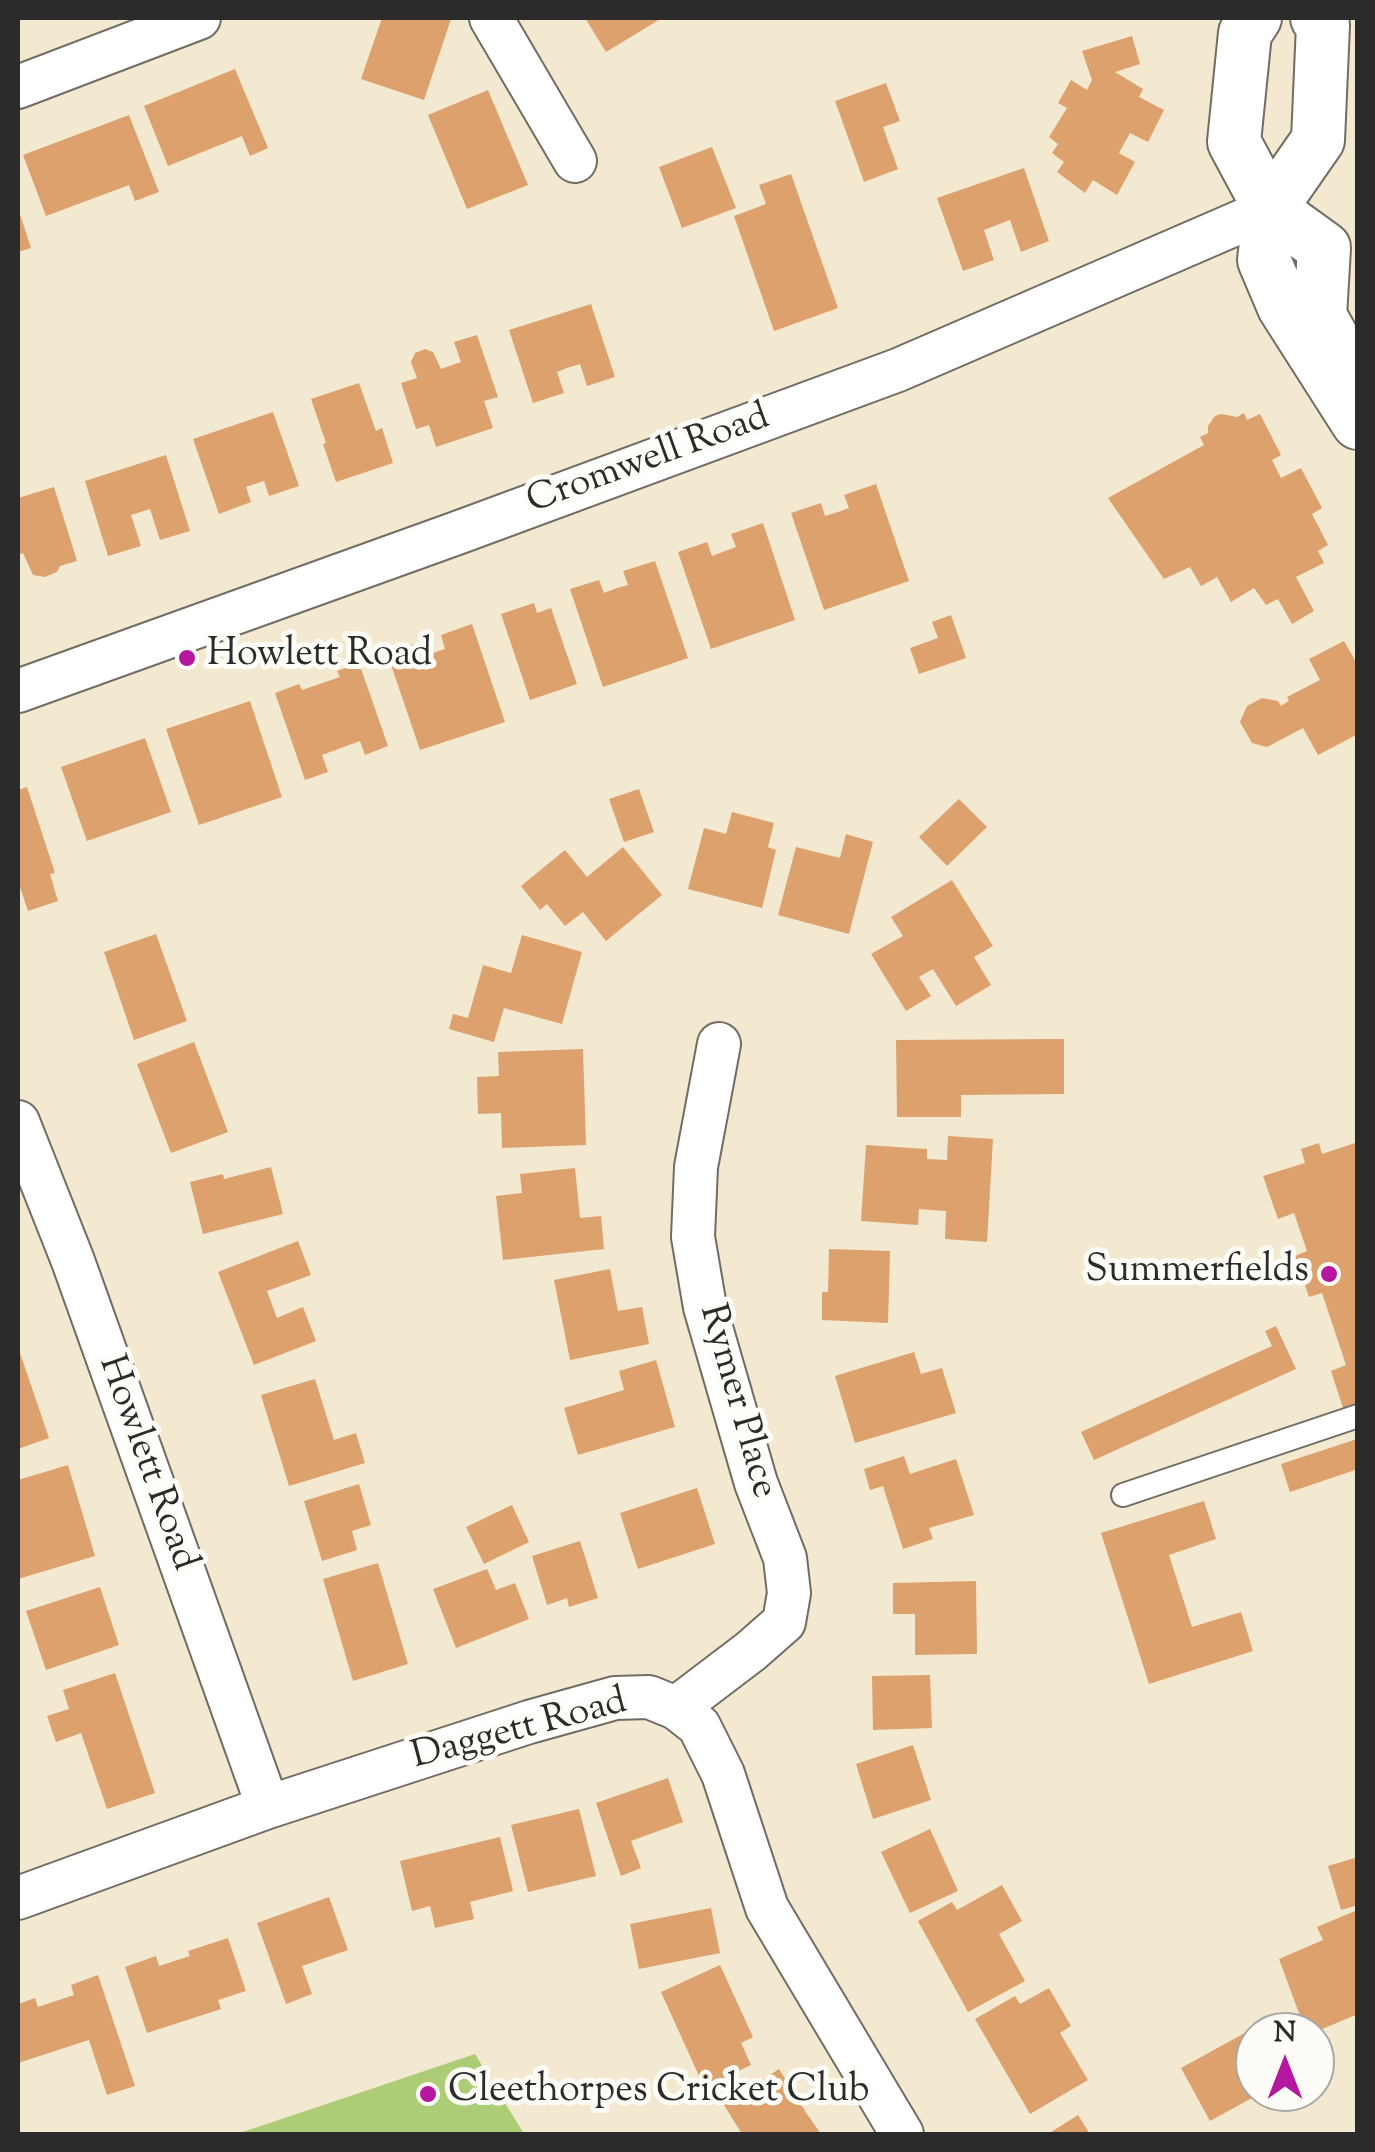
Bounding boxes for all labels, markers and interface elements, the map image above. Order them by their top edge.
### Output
street label: Cromwell Road [521,397,777,527]
place label: Howlett Road [207,635,432,681]
marker: Howlett Road [176,647,198,669]
place label: Summerfields [1085,1251,1309,1297]
marker: Summerfields [1318,1263,1340,1285]
street label: Rymer Place [686,1300,784,1504]
street label: Howlett Road [85,1350,205,1578]
street label: Daggett Road [407,1681,633,1783]
north arrow [1235,2012,1335,2112]
text: N [1274,2014,1296,2054]
place label: Cleethorpes Cricket Club [448,2071,870,2117]
marker: Cleethorpes Cricket Club [417,2083,439,2105]

